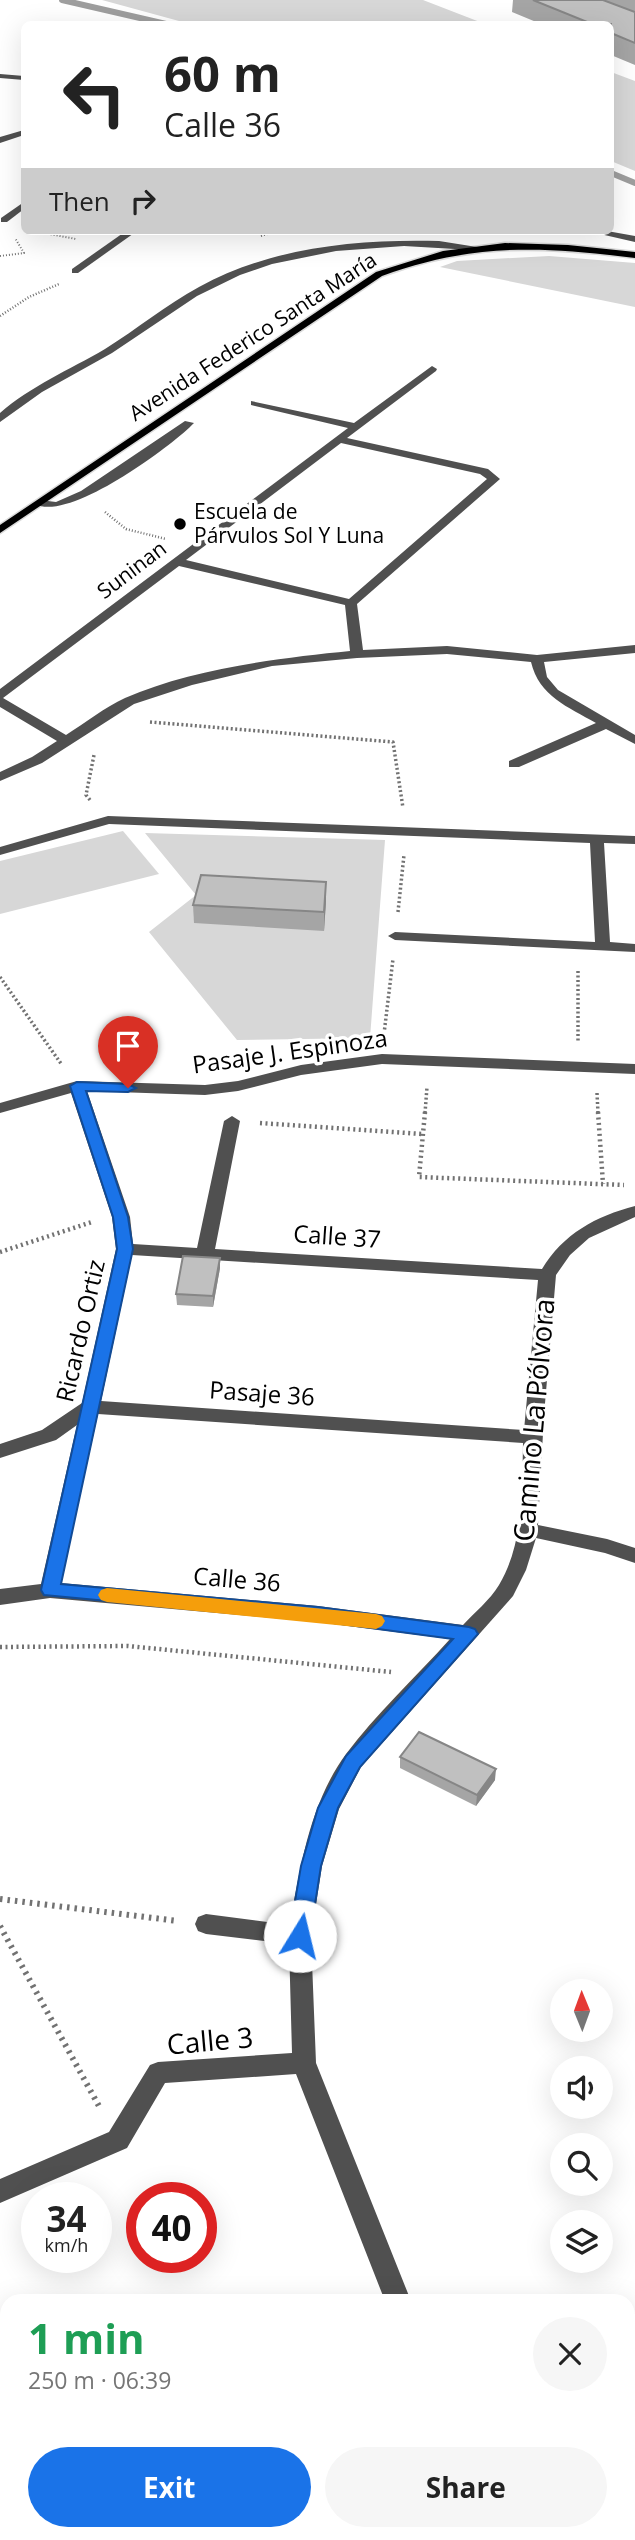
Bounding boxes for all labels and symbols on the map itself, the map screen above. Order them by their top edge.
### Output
street label: Avenida Federico Santa María [123,246,382,427]
place label: Escuela de Párvulos Sol Y Luna [194,497,384,549]
marker: Escuela de Párvulos Sol Y Luna [172,516,188,532]
street label: Suninan [91,534,172,604]
pin [98,1016,158,1088]
street label: Pasaje J. Espinoza [190,1020,389,1081]
street label: Calle 37 [292,1216,382,1255]
street label: Ricardo Ortiz [47,1256,112,1405]
street label: Camino La Pólvora [503,1297,563,1543]
street label: Pasaje 36 [208,1372,316,1413]
street label: Calle 36 [192,1558,282,1599]
position arrow [263,1899,337,1973]
north arrow [550,1979,612,2042]
street label: Calle 3 [165,2017,255,2063]
speed limit sign: 40 [126,2182,217,2273]

